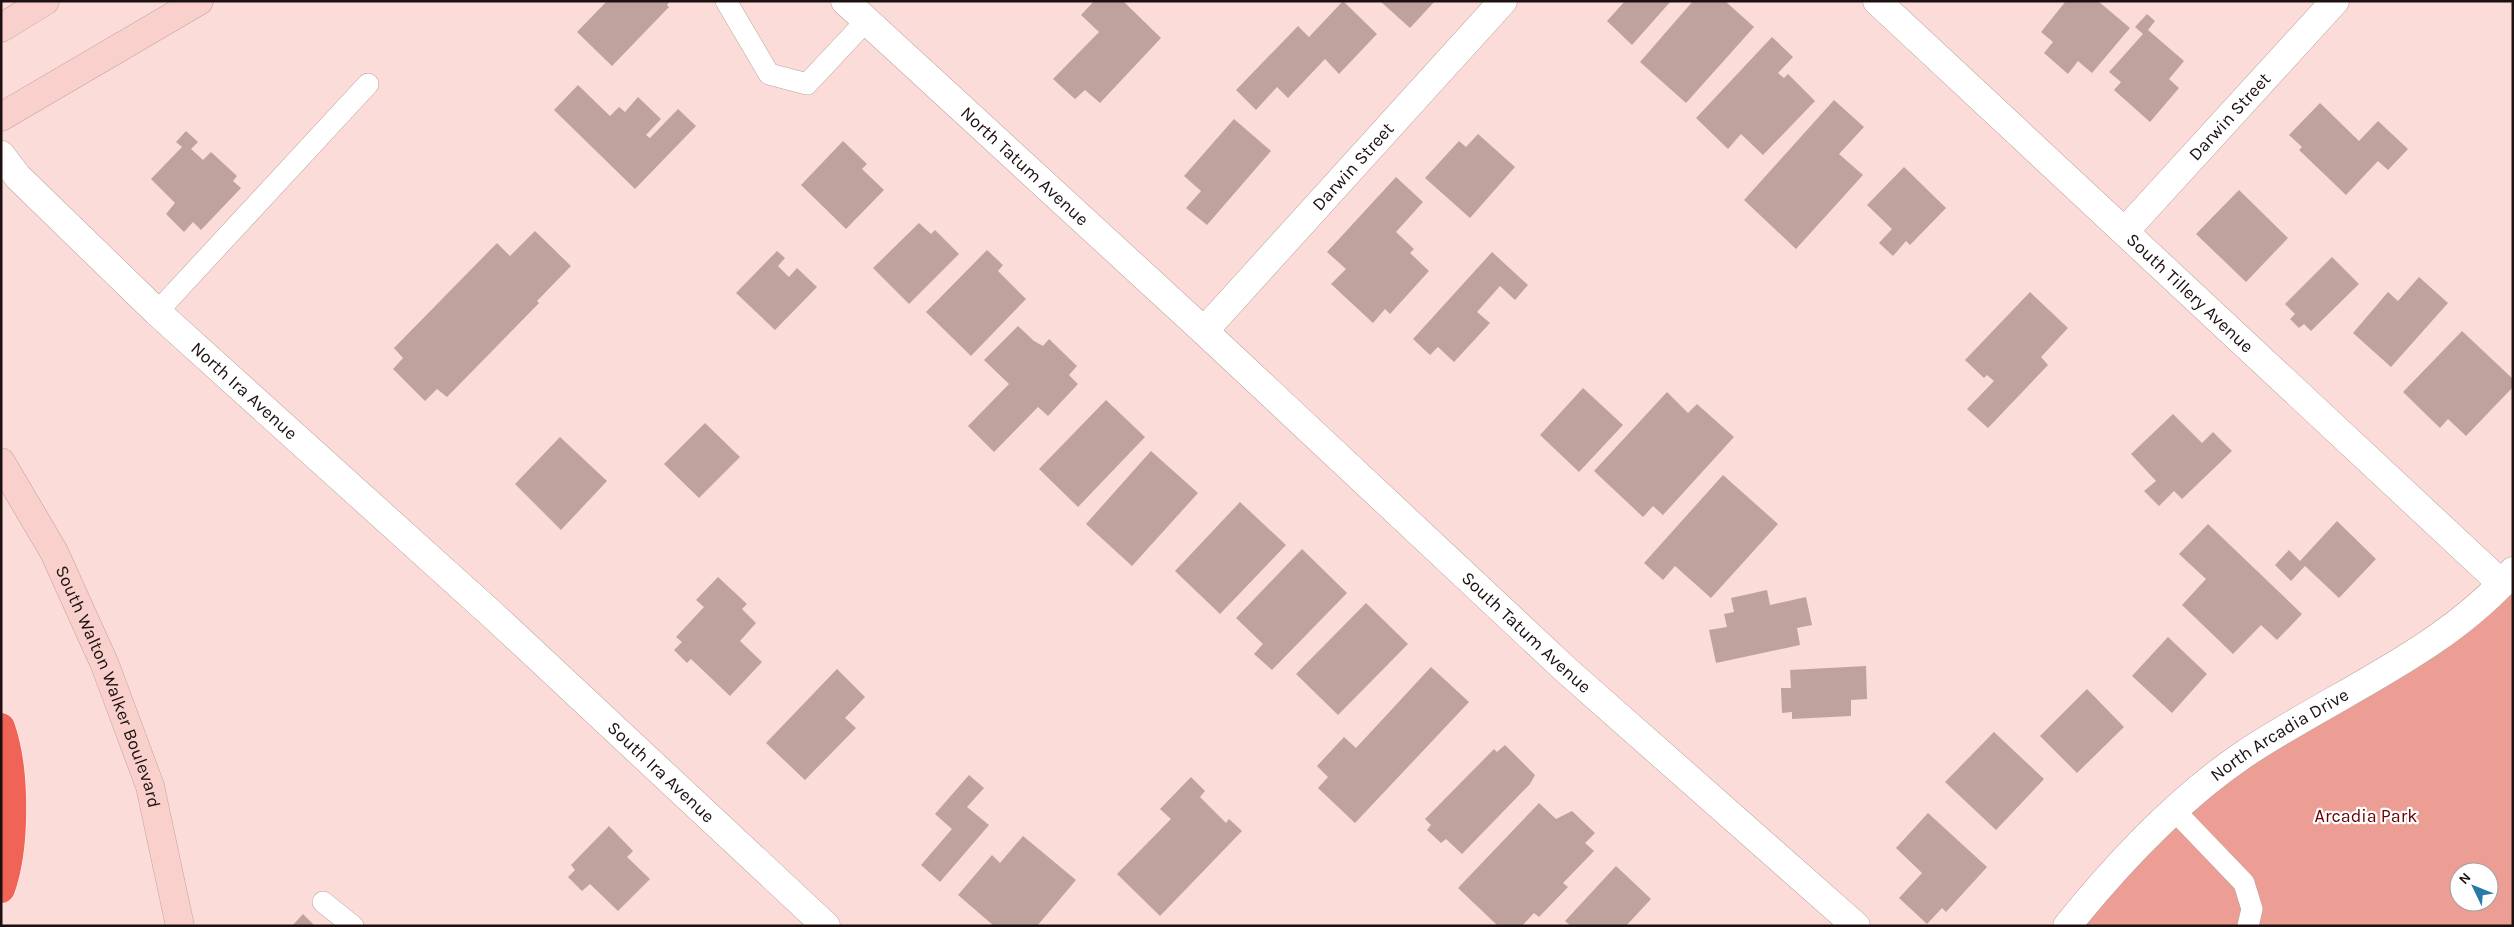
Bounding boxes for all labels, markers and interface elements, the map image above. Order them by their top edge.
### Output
street label: Darwin Street [2184,68,2275,165]
street label: North Tatum Avenue [956,102,1093,230]
street label: Darwin Street [1308,118,1399,215]
street label: South Tillery Avenue [2122,228,2258,358]
street label: North Ira Avenue [186,337,302,444]
street label: South Walton Walker Boulevard [51,562,165,810]
street label: South Tatum Avenue [1457,567,1596,698]
street label: North Arcadia Drive [2206,684,2352,786]
street label: South Ira Avenue [603,717,719,827]
park label: Arcadia Park [2315,805,2417,827]
north arrow [2449,862,2499,912]
text: N [2455,869,2475,888]

